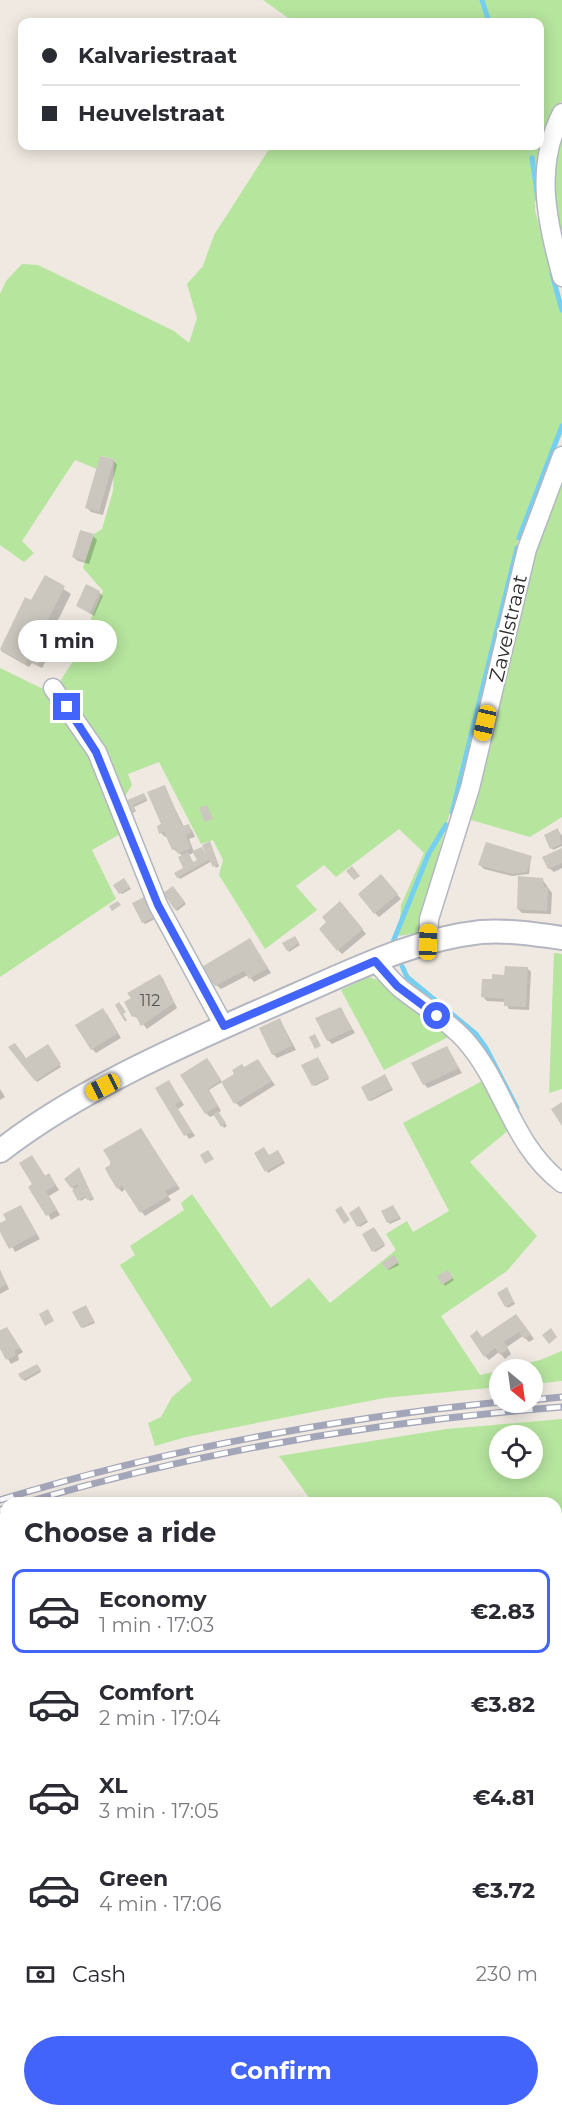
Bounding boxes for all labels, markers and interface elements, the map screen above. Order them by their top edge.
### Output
text: Kalvariestraat [78,42,237,69]
text: Heuvelstraat [78,100,225,127]
street label: Zavelstraat [484,572,532,684]
callout: 1 min [17,620,116,662]
text: 1 min [40,629,95,653]
route end [53,693,80,720]
car [472,703,498,743]
car [418,924,438,960]
house number: 112 [140,991,160,1010]
route start [423,1002,450,1029]
car [83,1071,123,1103]
north arrow [489,1359,543,1413]
map controls [489,1359,543,1479]
button: locate [489,1425,543,1479]
text: Choose a ride [24,1516,216,1549]
icon: car [27,1584,81,1638]
text: Economy [99,1586,207,1613]
text: €2.83 [471,1598,535,1625]
text: 1 min · 17:03 [99,1613,214,1637]
icon: car [27,1677,81,1731]
text: Comfort [99,1679,194,1706]
text: €3.82 [471,1691,535,1718]
text: 2 min · 17:04 [99,1706,221,1730]
icon: car [27,1770,81,1824]
text: XL [99,1772,128,1799]
text: €4.81 [473,1784,535,1811]
text: 3 min · 17:05 [99,1799,219,1823]
icon: car [27,1863,81,1917]
text: Green [99,1865,168,1892]
text: €3.72 [472,1877,535,1904]
text: 4 min · 17:06 [99,1892,221,1916]
icon: cash [24,1958,57,1991]
text: Cash [72,1961,126,1988]
text: 230 m [476,1962,538,1986]
button: Confirm [24,2036,538,2105]

